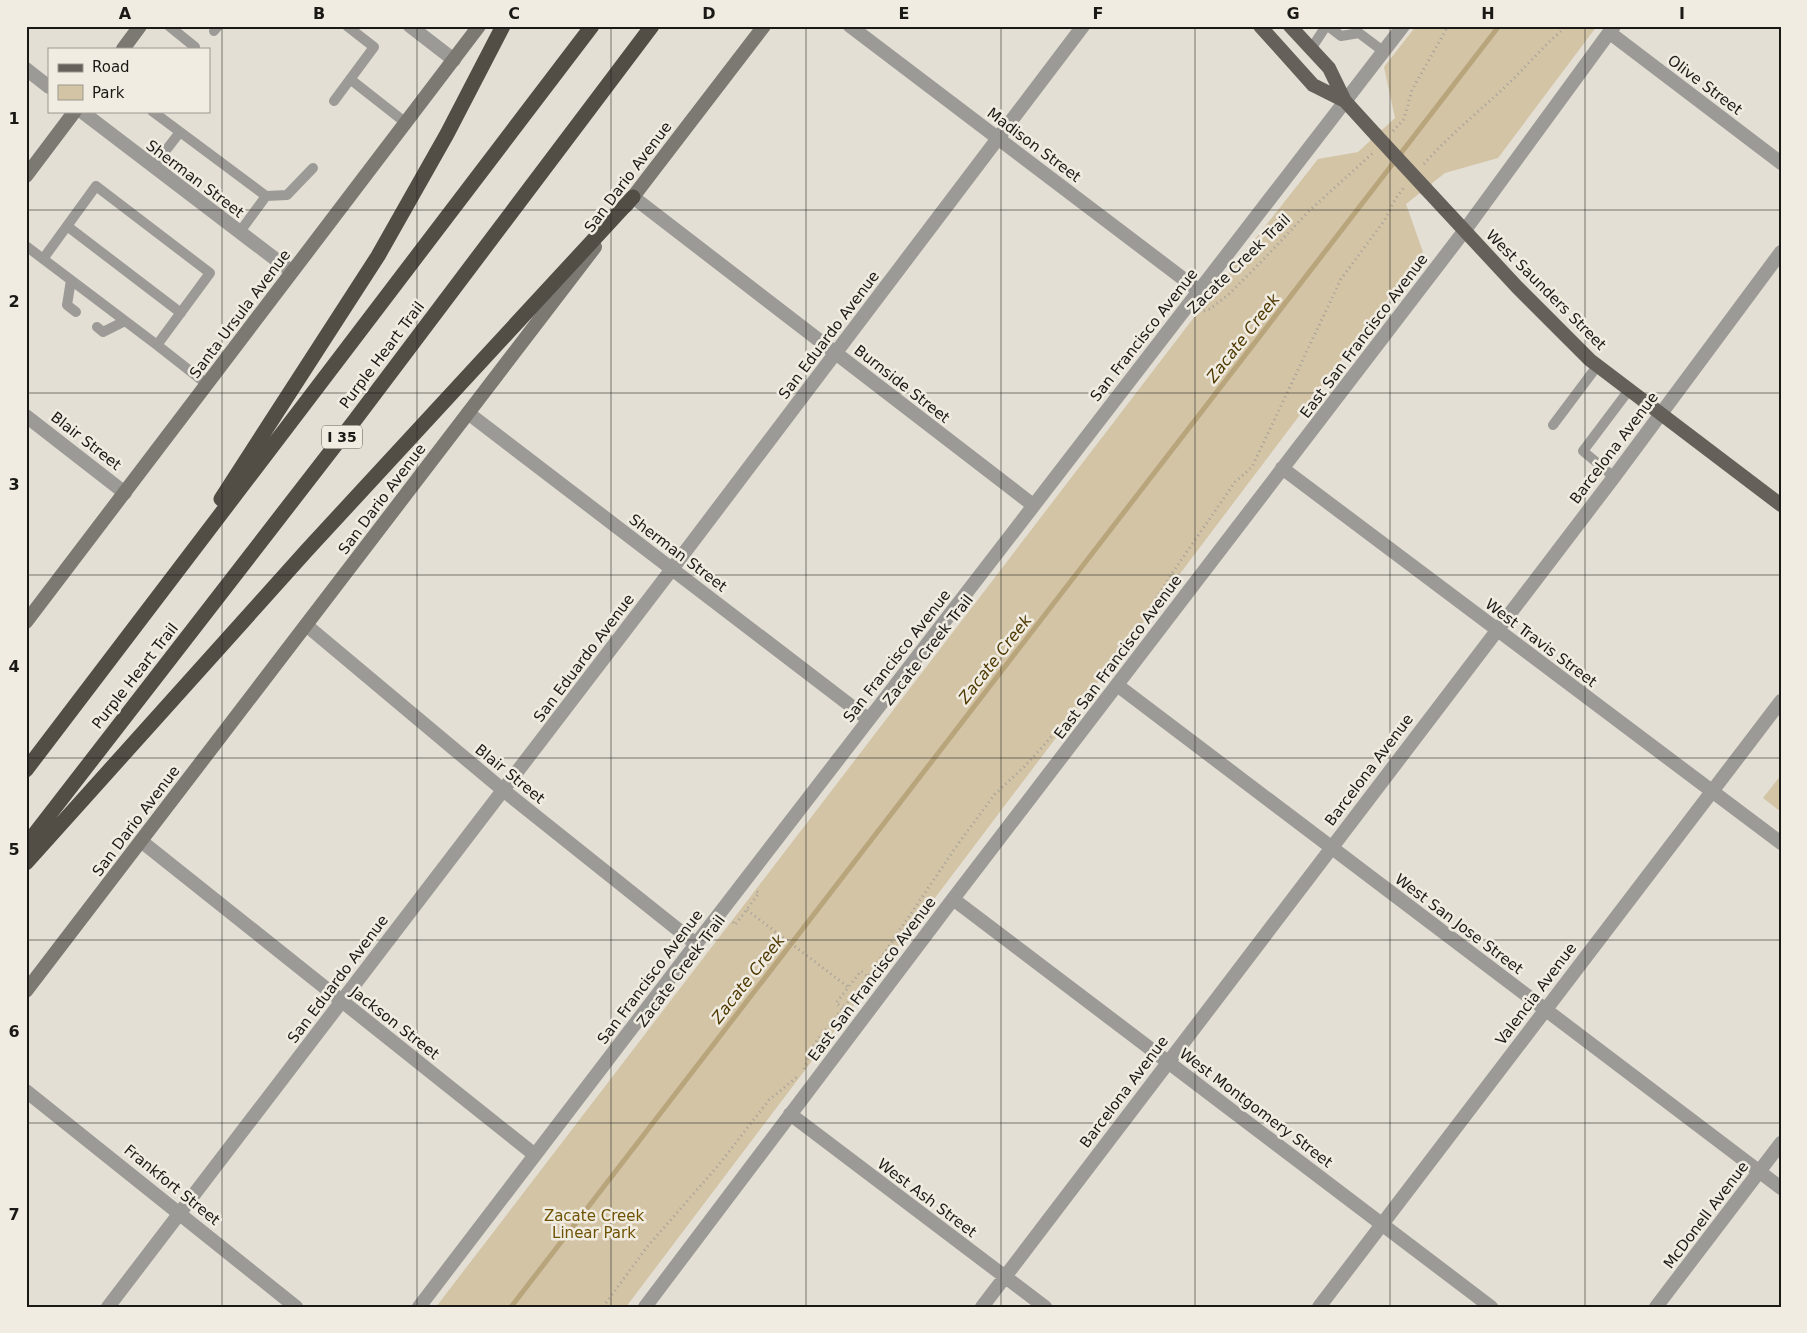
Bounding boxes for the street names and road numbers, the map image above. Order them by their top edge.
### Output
street label: Olive Street [1664,51,1746,119]
street label: Madison Street [984,104,1085,186]
street label: San Dario Avenue [581,118,675,236]
street label: Sherman Street [143,136,248,222]
street label: Zacate Creek Trail [1184,210,1294,318]
street label: West Saunders Street [1482,226,1610,354]
street label: Santa Ursula Avenue [186,246,294,382]
street label: East San Francisco Avenue [1296,250,1432,422]
street label: San Francisco Avenue [1087,265,1201,405]
street label: San Eduardo Avenue [775,267,883,403]
street label: Purple Heart Trail [336,298,428,412]
street label: Burnside Street [851,341,953,427]
street label: Barcelona Avenue [1566,389,1662,507]
street label: Blair Street [47,408,125,474]
road number: I 35 [322,426,362,448]
street label: San Dario Avenue [335,440,429,558]
street label: Sherman Street [626,510,731,596]
street label: East San Francisco Avenue [1050,571,1186,743]
street label: San Francisco Avenue [840,586,954,726]
street label: San Eduardo Avenue [530,590,638,726]
street label: Zacate Creek Trail [879,591,977,709]
street label: West Travis Street [1482,595,1600,691]
street label: Purple Heart Trail [88,620,182,732]
street label: Barcelona Avenue [1321,711,1417,829]
street label: Blair Street [472,740,549,808]
street label: San Dario Avenue [89,762,183,880]
street label: West San Jose Street [1391,870,1527,978]
street label: East San Francisco Avenue [804,893,940,1065]
street label: San Francisco Avenue [594,906,706,1048]
street label: San Eduardo Avenue [284,911,392,1047]
street label: Zacate Creek Trail [633,911,729,1031]
street label: Valencia Avenue [1492,939,1580,1049]
street label: Jackson Street [346,982,443,1063]
street label: Barcelona Avenue [1076,1033,1172,1151]
street label: West Montgomery Street [1176,1045,1336,1172]
street label: Frankfort Street [121,1141,224,1229]
street label: West Ash Street [874,1155,980,1241]
street label: McDonell Avenue [1660,1158,1752,1272]

